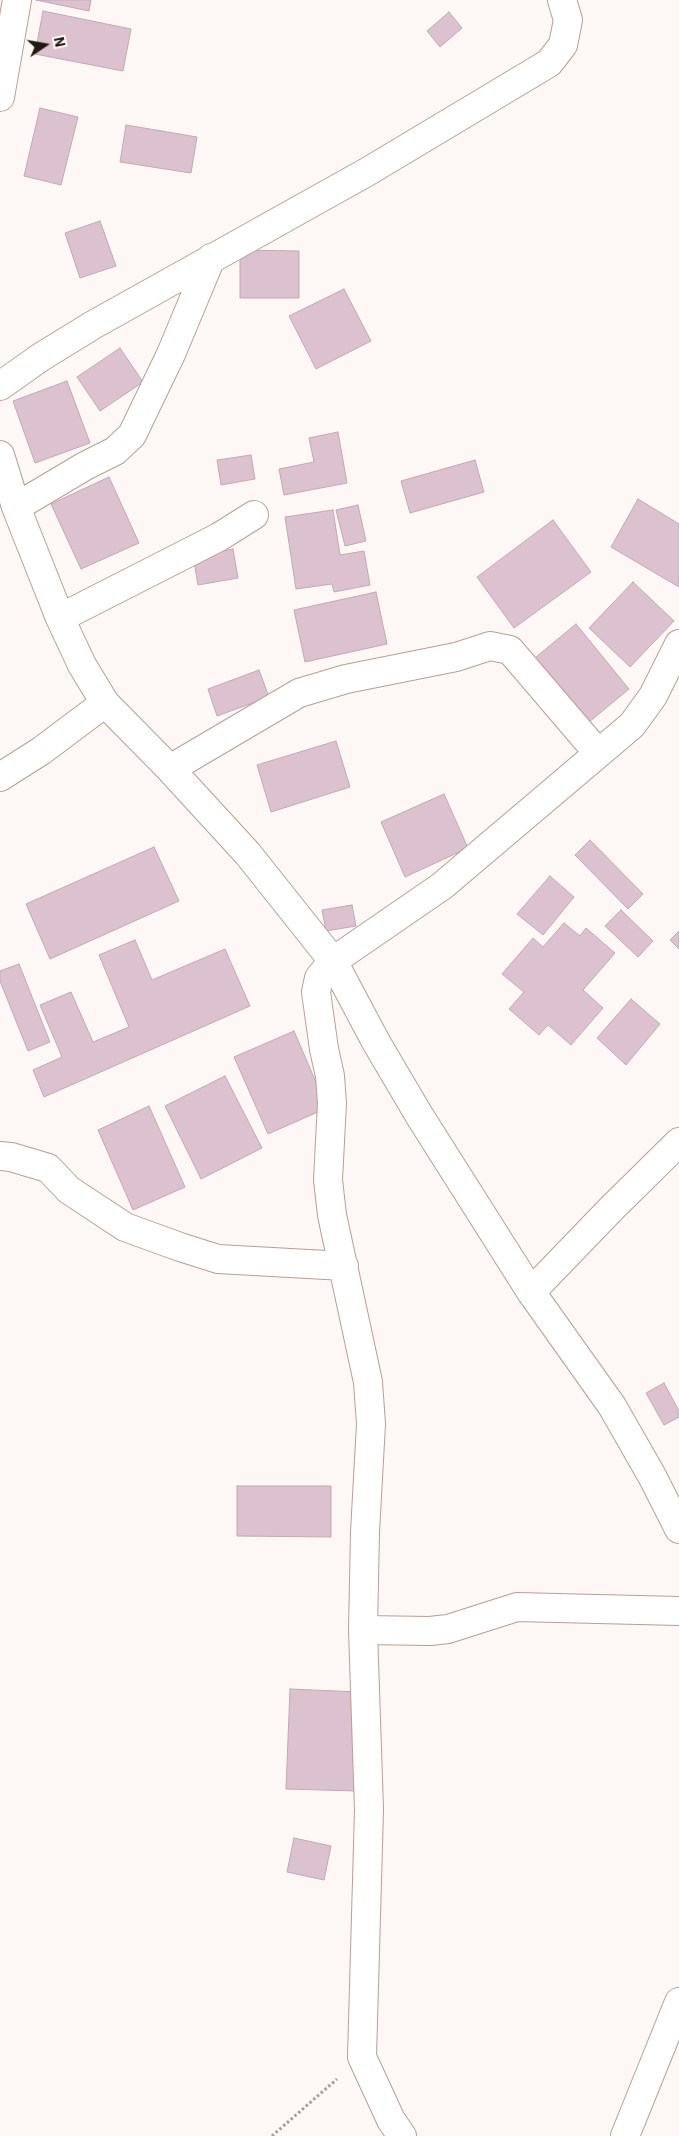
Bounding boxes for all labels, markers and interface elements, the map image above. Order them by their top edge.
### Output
north arrow [20,20,70,70]
text: N [50,35,70,49]

